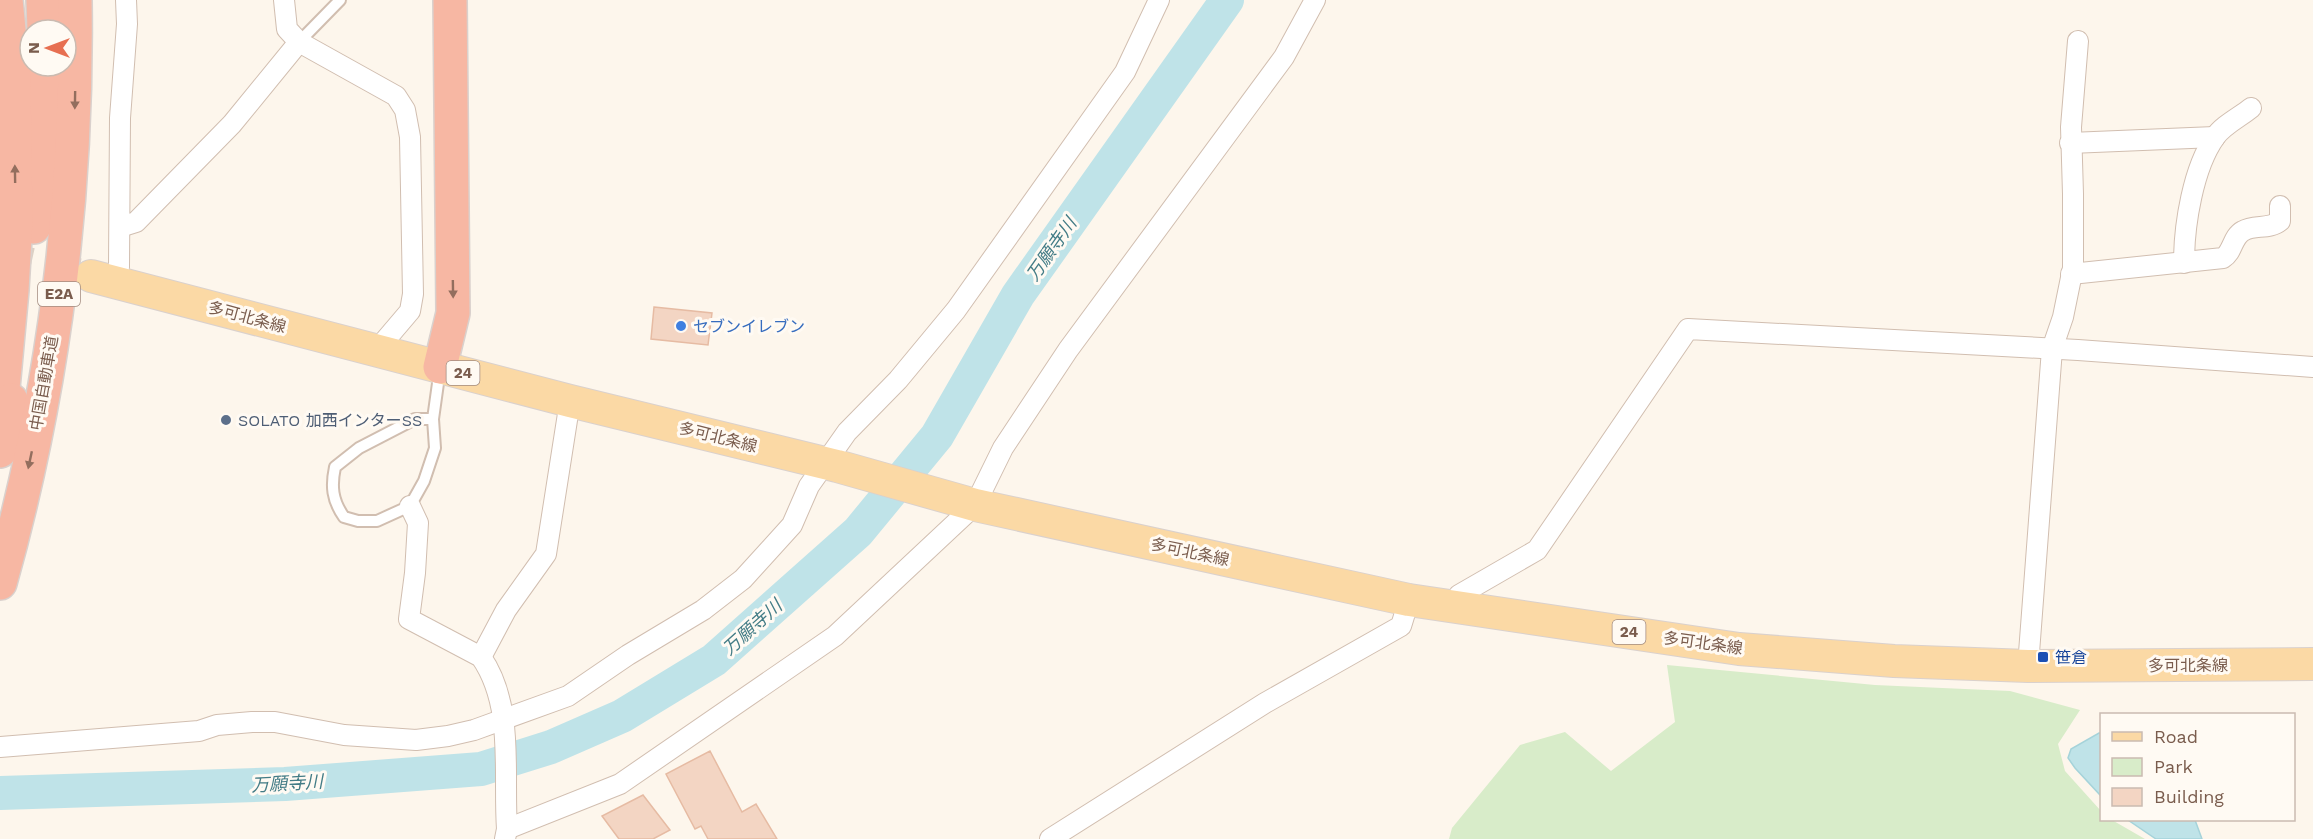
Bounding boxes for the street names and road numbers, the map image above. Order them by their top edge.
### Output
road number: E2A [38,282,80,306]
street label: 多可北条線 [206,297,288,337]
street label: 中国自動車道 [26,334,62,432]
road number: 24 [446,361,480,385]
street label: 多可北条線 [677,418,759,456]
street label: 多可北条線 [1149,534,1231,570]
road number: 24 [1612,620,1646,644]
street label: 多可北条線 [1662,628,1744,658]
street label: 多可北条線 [2148,656,2228,675]

